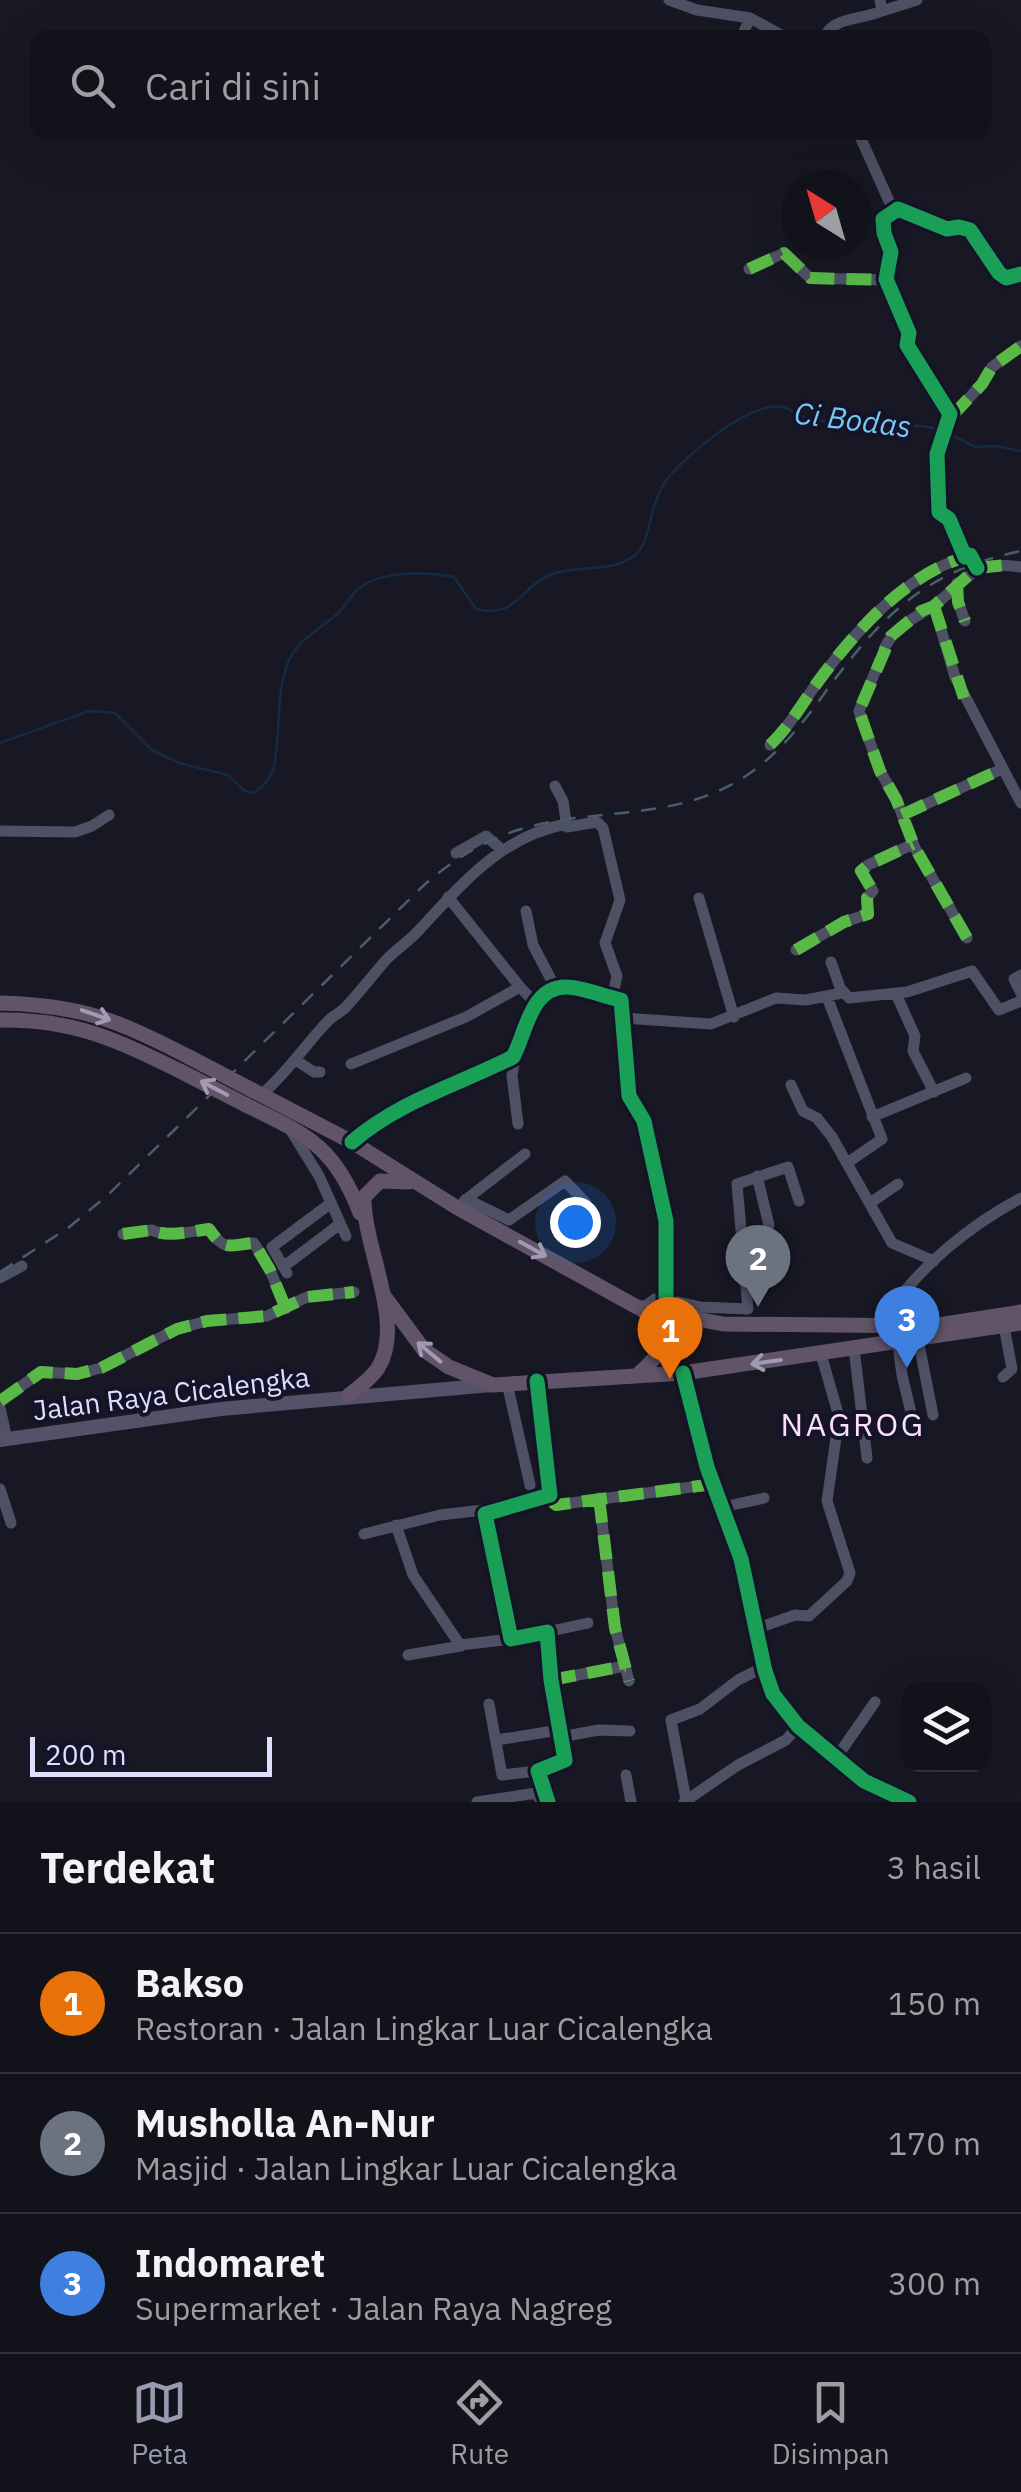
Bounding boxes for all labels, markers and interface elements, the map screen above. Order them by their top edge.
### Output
search box [30,30,991,140]
icon: search [65,58,120,113]
text: Cari di sini [145,61,321,110]
north arrow [781,170,871,260]
water label: Ci Bodas [792,392,914,446]
one-way arrow [80,1007,112,1025]
one-way arrow [200,1078,229,1098]
your location [550,1197,601,1248]
pin: 2 [726,1224,790,1307]
one-way arrow [518,1240,548,1260]
pin: 3 [874,1286,940,1368]
pin: 1 [638,1296,702,1379]
one-way arrow [417,1341,442,1364]
one-way arrow [750,1353,783,1371]
street label: Jalan Raya Cicalengka [30,1358,312,1428]
district label: NAGROG [781,1403,925,1445]
map controls [901,1682,991,1772]
button: layers [901,1682,991,1772]
scale bar [30,1732,272,1776]
text: 200 m [45,1736,126,1773]
text: Terdekat [40,1840,215,1895]
text: 3 hasil [887,1846,981,1888]
text: Bakso [135,1958,244,2007]
text: 1 [63,1982,82,2024]
text: 150 m [888,1982,981,2024]
text: Restoran · Jalan Lingkar Luar Cicalengka [135,2007,713,2049]
text: Musholla An-Nur [135,2098,435,2147]
text: 2 [63,2122,82,2164]
text: 170 m [888,2122,981,2164]
text: Masjid · Jalan Lingkar Luar Cicalengka [135,2147,677,2189]
text: Indomaret [135,2238,325,2287]
text: 3 [63,2262,82,2304]
text: 300 m [888,2262,981,2304]
text: Supermarket · Jalan Raya Nagreg [135,2287,612,2329]
tab: Peta [131,2375,188,2472]
tab: Rute [450,2375,509,2472]
tab: Disimpan [772,2375,890,2472]

